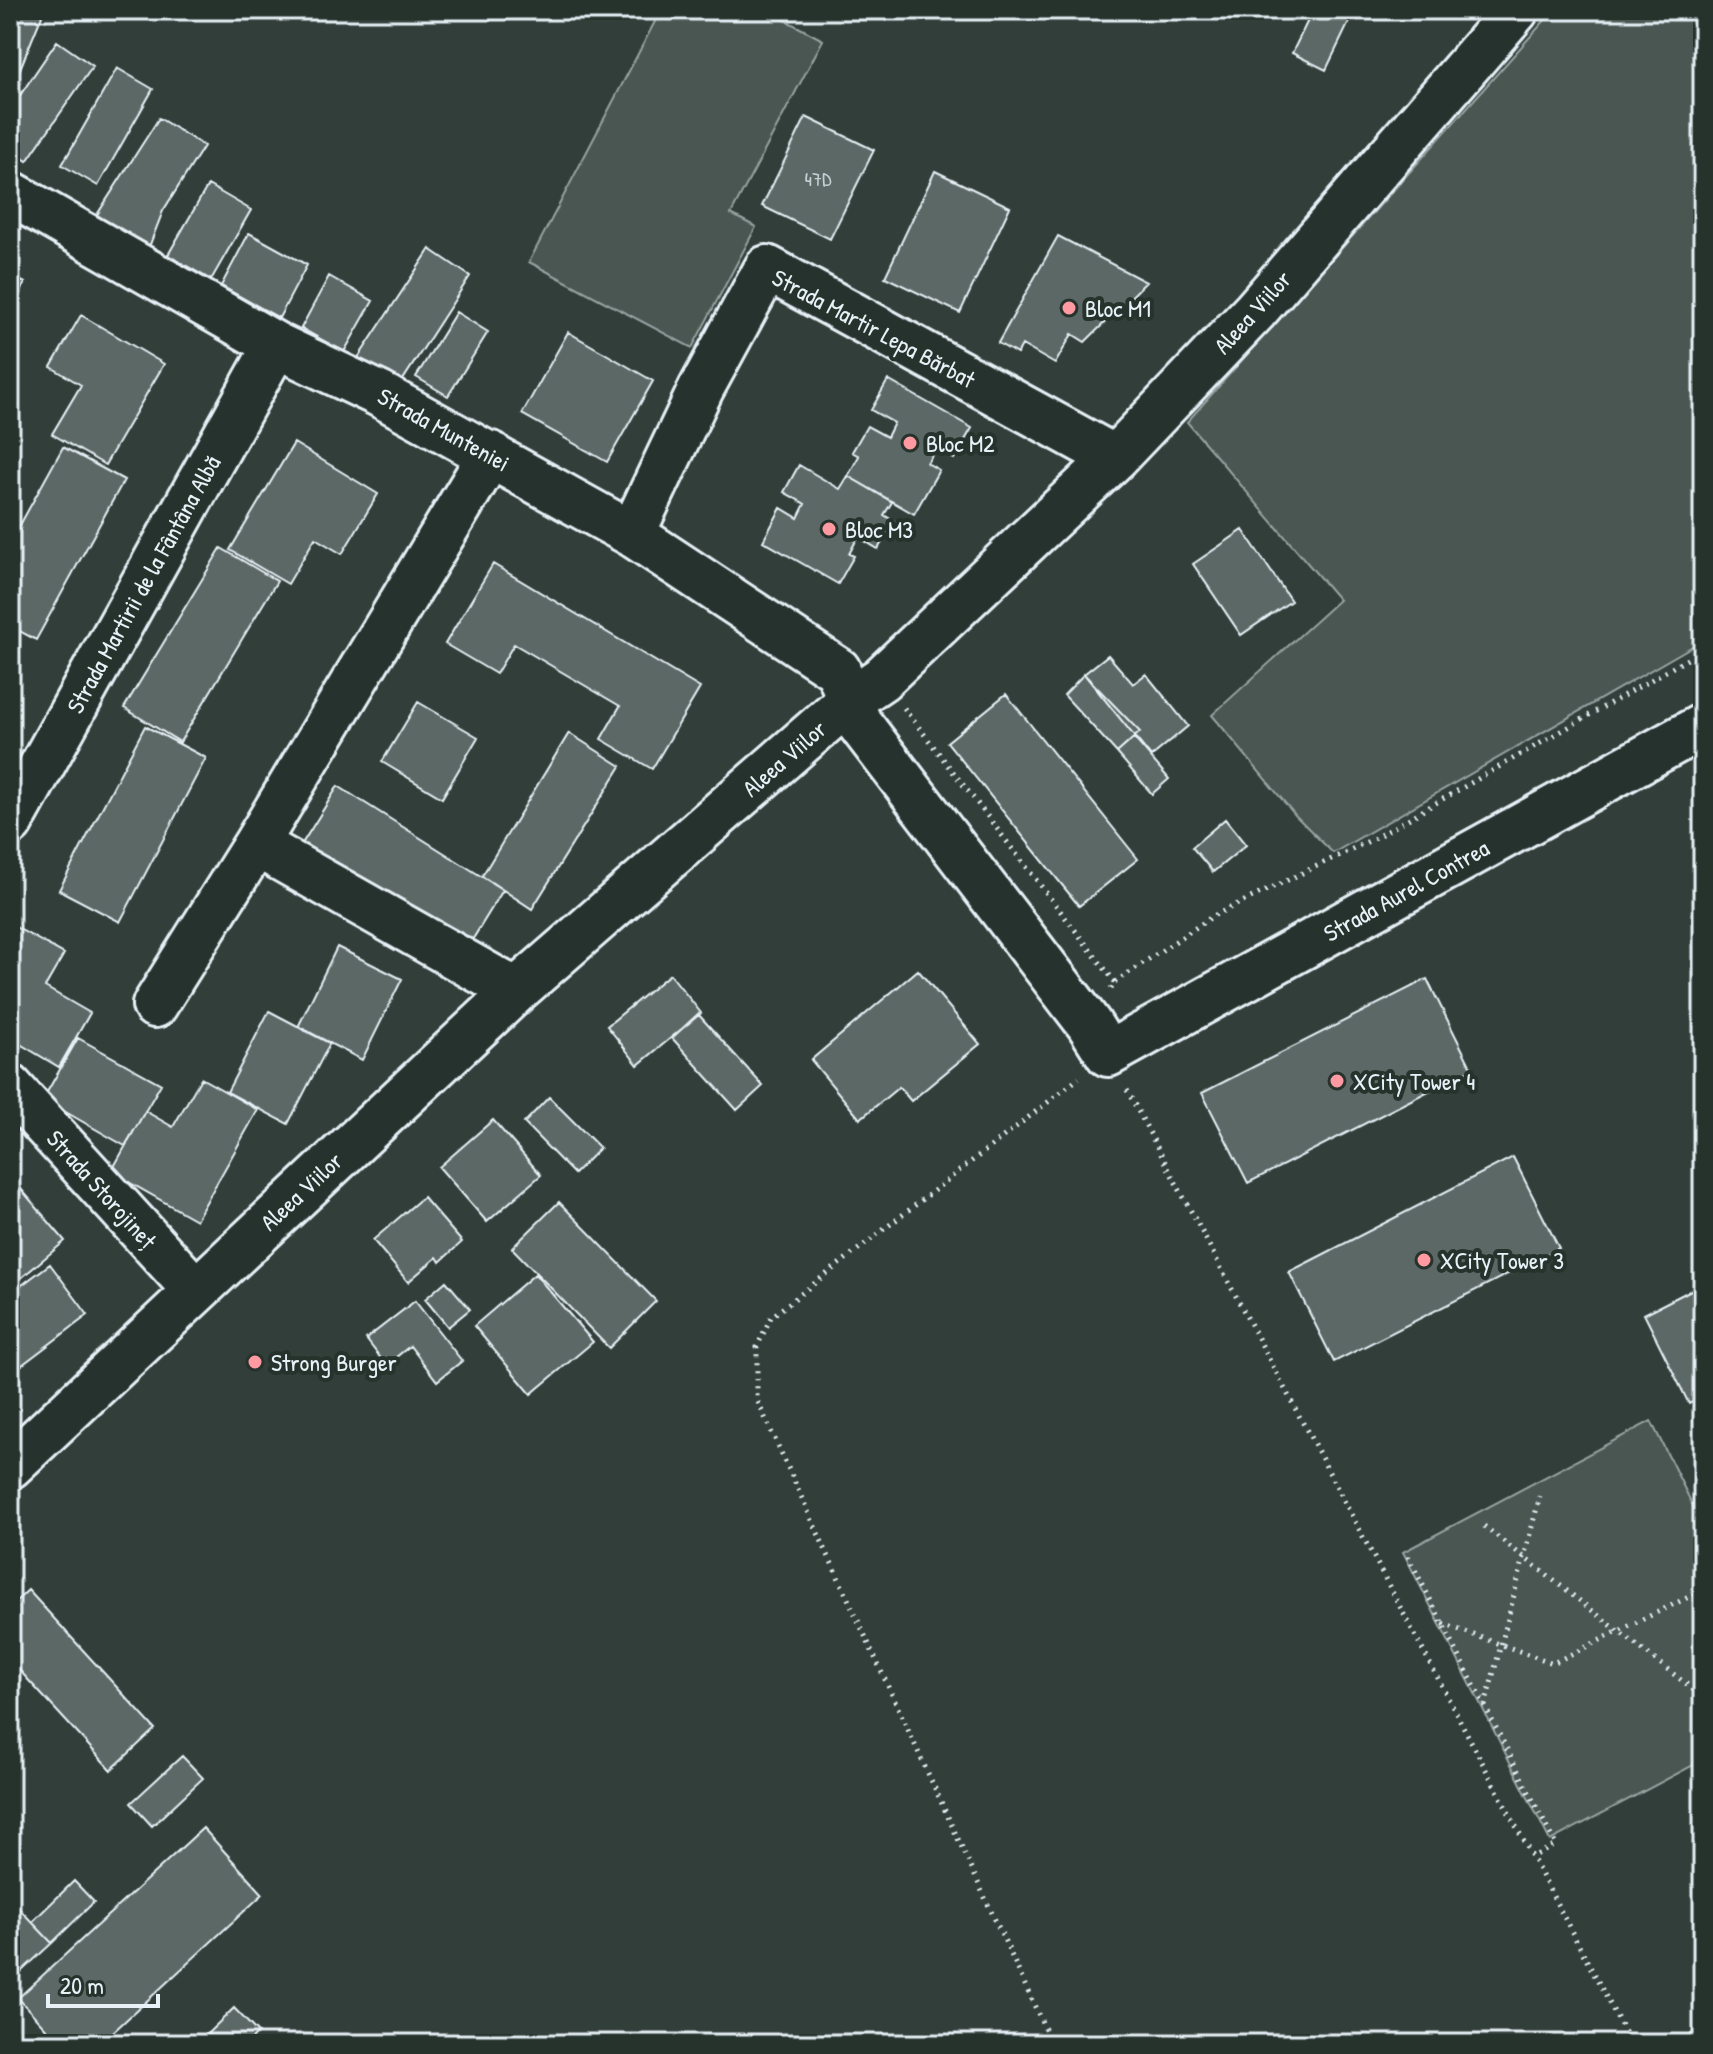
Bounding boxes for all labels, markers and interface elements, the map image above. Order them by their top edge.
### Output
house number: 47D [805,165,832,192]
street label: Strada Martir Lepa Bărbat [767,261,982,395]
street label: Aleea Viilor [1206,264,1298,360]
place label: Bloc M1 [1085,292,1151,324]
marker: Bloc M1 [1060,299,1078,317]
street label: Strada Munteniei [372,380,516,478]
place label: Bloc M2 [926,427,995,459]
marker: Bloc M2 [901,434,919,452]
street label: Strada Martirii de la Fântâna Albă [59,449,227,719]
place label: Bloc M3 [845,513,913,545]
marker: Bloc M3 [820,520,838,538]
street label: Aleea Viilor [735,713,833,803]
street label: Strada Aurel Contrea [1318,831,1494,949]
place label: XCity Tower 4 [1353,1065,1475,1097]
marker: XCity Tower 4 [1328,1072,1346,1090]
street label: Strada Storojineț [40,1123,164,1256]
street label: Aleea Viilor [253,1145,349,1237]
place label: XCity Tower 3 [1440,1244,1564,1276]
marker: XCity Tower 3 [1415,1251,1433,1269]
place label: Strong Burger [271,1346,397,1378]
marker: Strong Burger [246,1353,264,1371]
scale bar [48,1958,158,2008]
text: 20 m [60,1969,104,2001]

